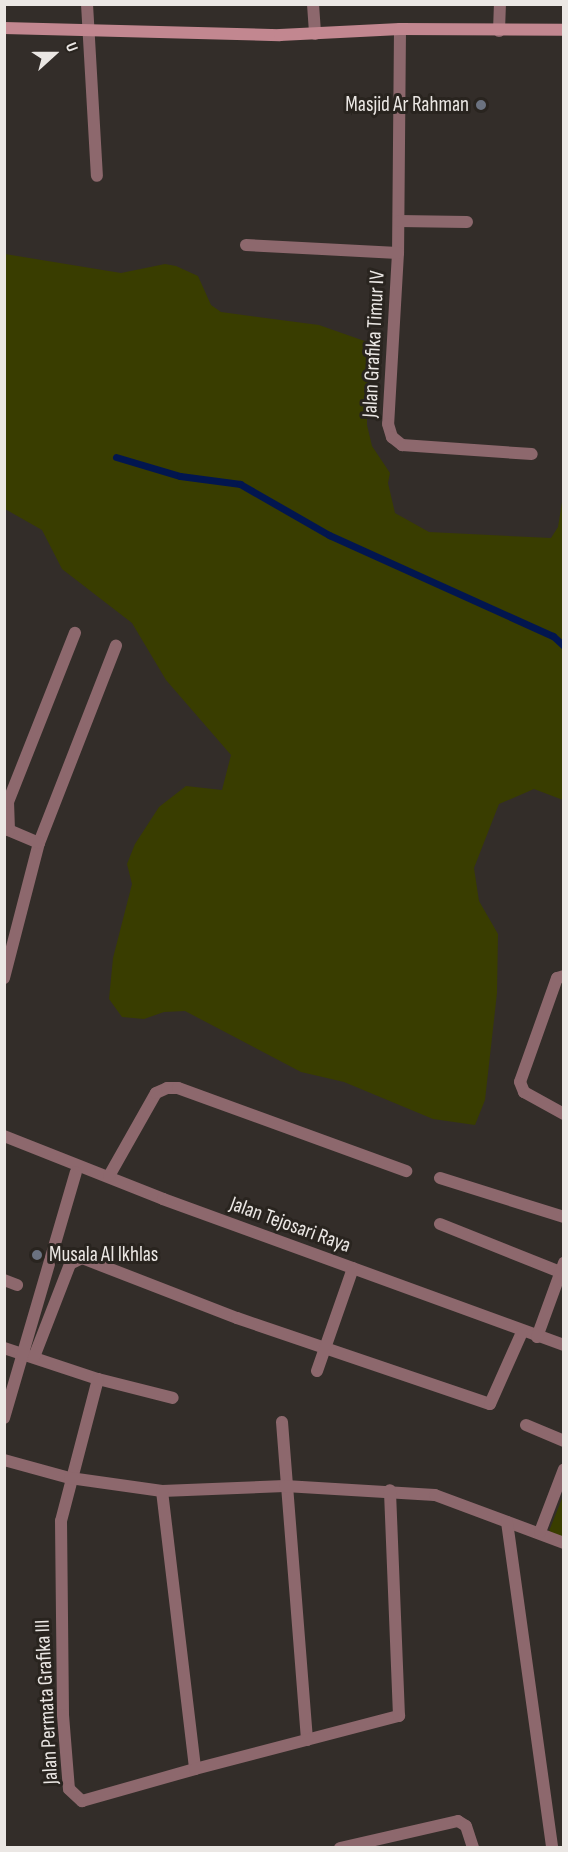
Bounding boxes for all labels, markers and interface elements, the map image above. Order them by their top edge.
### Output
north arrow [24,24,84,84]
text: U [61,40,82,55]
place label: Masjid Ar Rahman [345,92,469,118]
marker: Masjid Ar Rahman [474,98,488,112]
street label: Jalan Grafika Timur IV [358,270,390,418]
street label: Jalan Tejosari Raya [226,1191,354,1259]
place label: Musala Al Ikhlas [49,1242,158,1268]
marker: Musala Al Ikhlas [30,1248,44,1262]
street label: Jalan Permata Grafika III [30,1619,64,1785]

